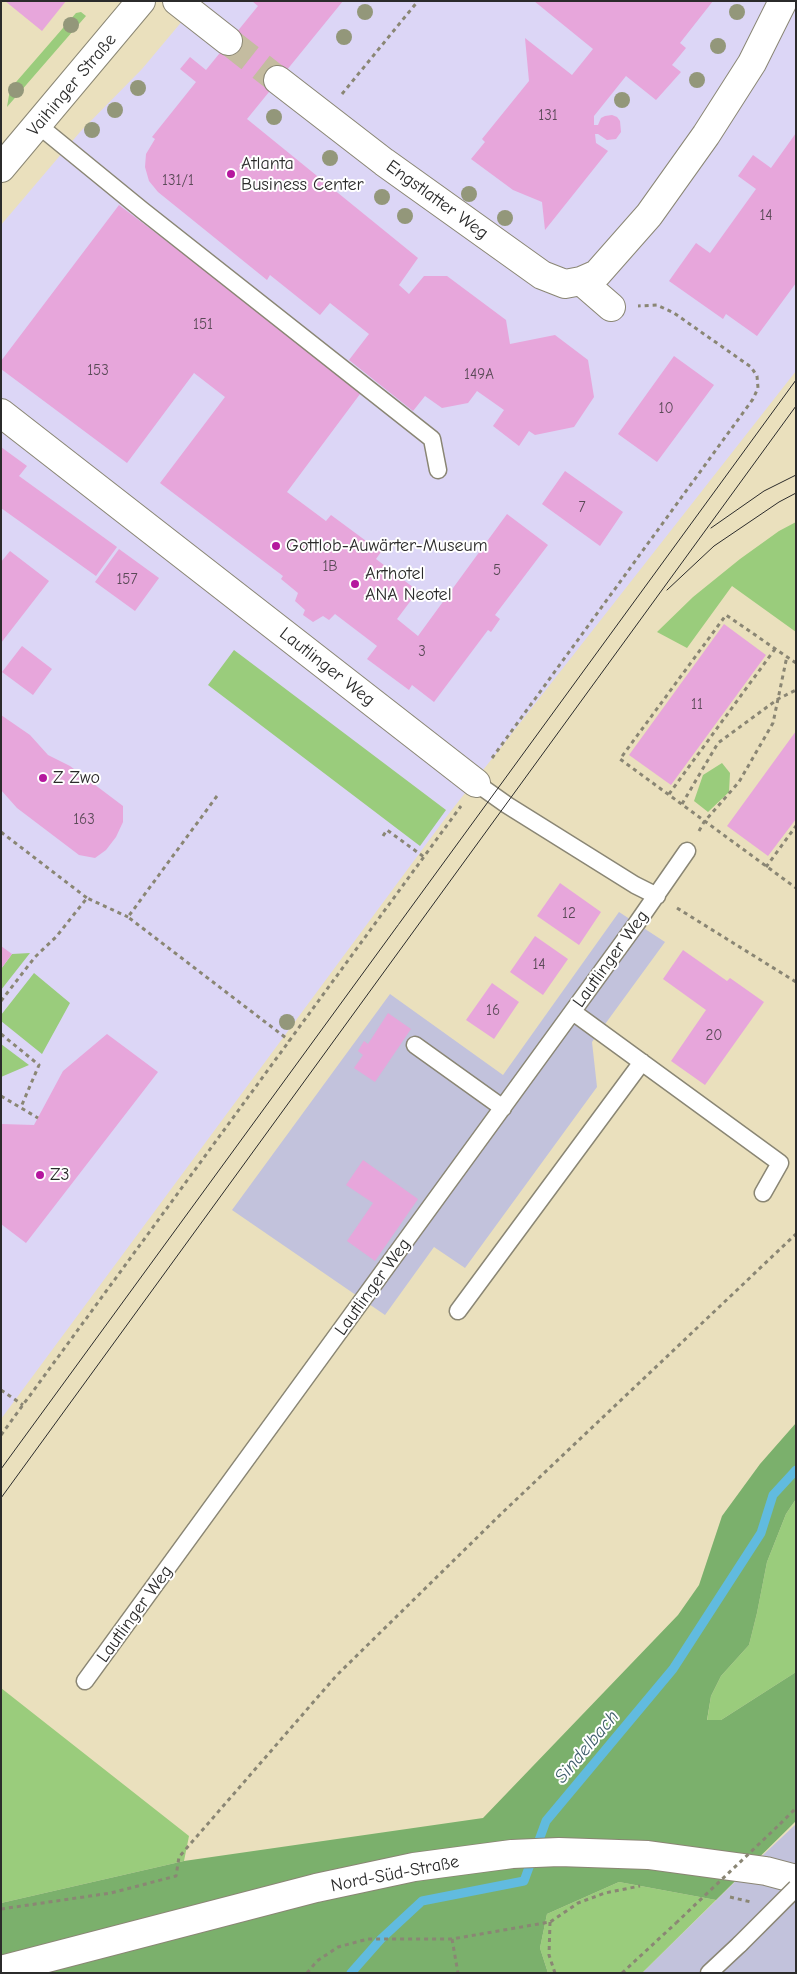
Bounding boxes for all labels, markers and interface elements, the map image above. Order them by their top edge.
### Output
street label: Vaihinger Straße [23,29,121,141]
house number: 131 [538,107,558,125]
place label: Atlanta Business Center [241,153,364,195]
street label: Engstlatter Weg [382,156,492,244]
marker: Atlanta Business Center [225,168,237,180]
house number: 131/1 [162,172,194,190]
house number: 14 [759,207,773,225]
house number: 151 [193,316,213,334]
house number: 153 [87,362,109,380]
house number: 149A [464,366,494,384]
house number: 10 [658,400,674,418]
house number: 7 [578,499,586,517]
place label: Gottlob-Auwärter-Museum [286,535,488,557]
marker: Gottlob-Auwärter-Museum [270,540,282,552]
house number: 1B [322,558,338,576]
house number: 5 [493,562,501,580]
place label: Arthotel ANA Neotel [365,563,452,606]
house number: 157 [116,571,138,589]
marker: Arthotel ANA Neotel [349,578,361,590]
street label: Lautlinger Weg [275,623,379,711]
house number: 3 [418,643,426,661]
house number: 11 [691,696,703,714]
place label: Z Zwo [53,767,100,789]
marker: Z Zwo [37,772,49,784]
house number: 163 [73,811,95,829]
house number: 12 [562,905,576,923]
street label: Lautlinger Weg [568,906,654,1012]
house number: 14 [532,956,546,974]
house number: 16 [486,1002,500,1020]
house number: 20 [706,1027,722,1045]
place label: Z3 [50,1164,70,1186]
marker: Z3 [34,1169,46,1181]
street label: Lautlinger Weg [330,1234,416,1340]
street label: Lautlinger Weg [92,1561,178,1667]
water label: Sindelbach [550,1706,624,1788]
street label: Nord-Süd-Straße [329,1851,461,1897]

